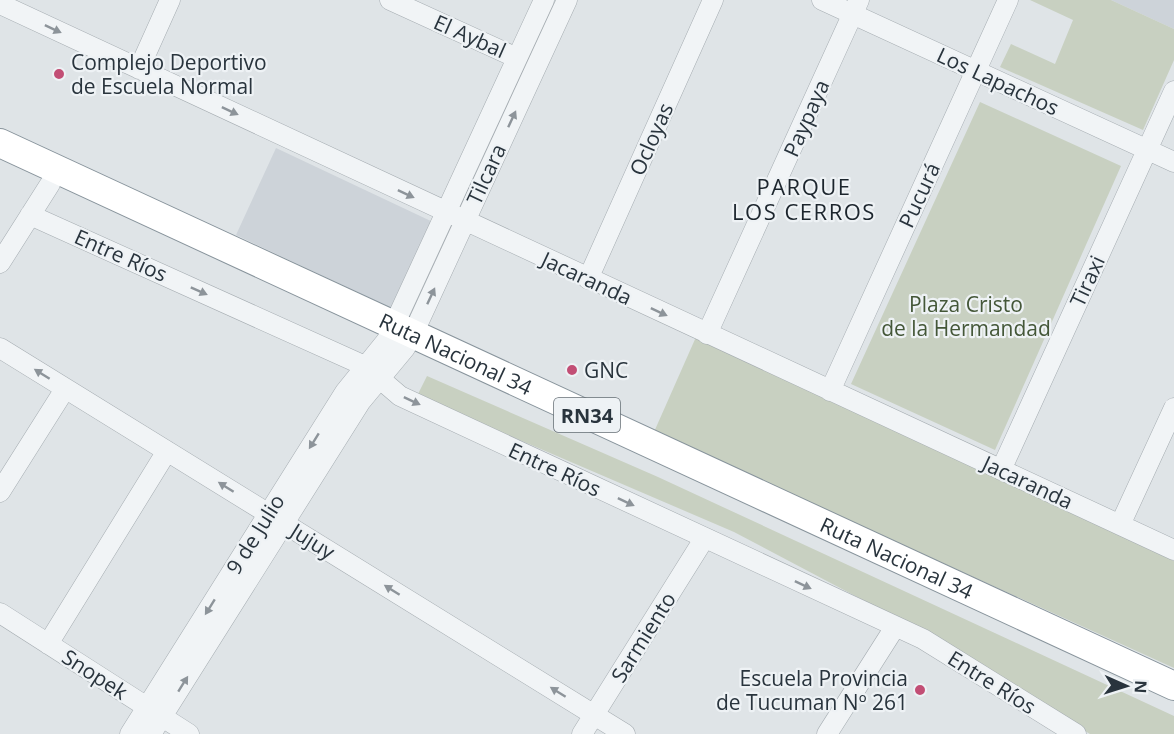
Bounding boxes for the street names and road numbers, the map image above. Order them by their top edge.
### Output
street label: El Aybal [430,8,510,64]
street label: Los Lapachos [932,40,1064,122]
street label: Paypaya [777,75,835,161]
street label: Ocloyas [623,98,679,180]
street label: Tilcara [460,139,512,209]
street label: Pucurá [892,158,946,232]
street label: Entre Ríos [70,222,172,288]
street label: Jacaranda [535,244,637,311]
street label: Tiraxi [1063,251,1111,311]
street label: Ruta Nacional 34 [375,306,537,401]
road number: RN34 [554,398,620,432]
street label: Entre Ríos [504,435,606,503]
street label: Jacaranda [976,448,1078,515]
street label: 9 de Julio [219,489,291,579]
street label: Ruta Nacional 34 [816,510,978,605]
street label: Jujuy [284,516,341,566]
street label: Sarmiento [604,587,682,687]
street label: Snopek [57,642,133,706]
street label: Entre Ríos [943,644,1041,720]

